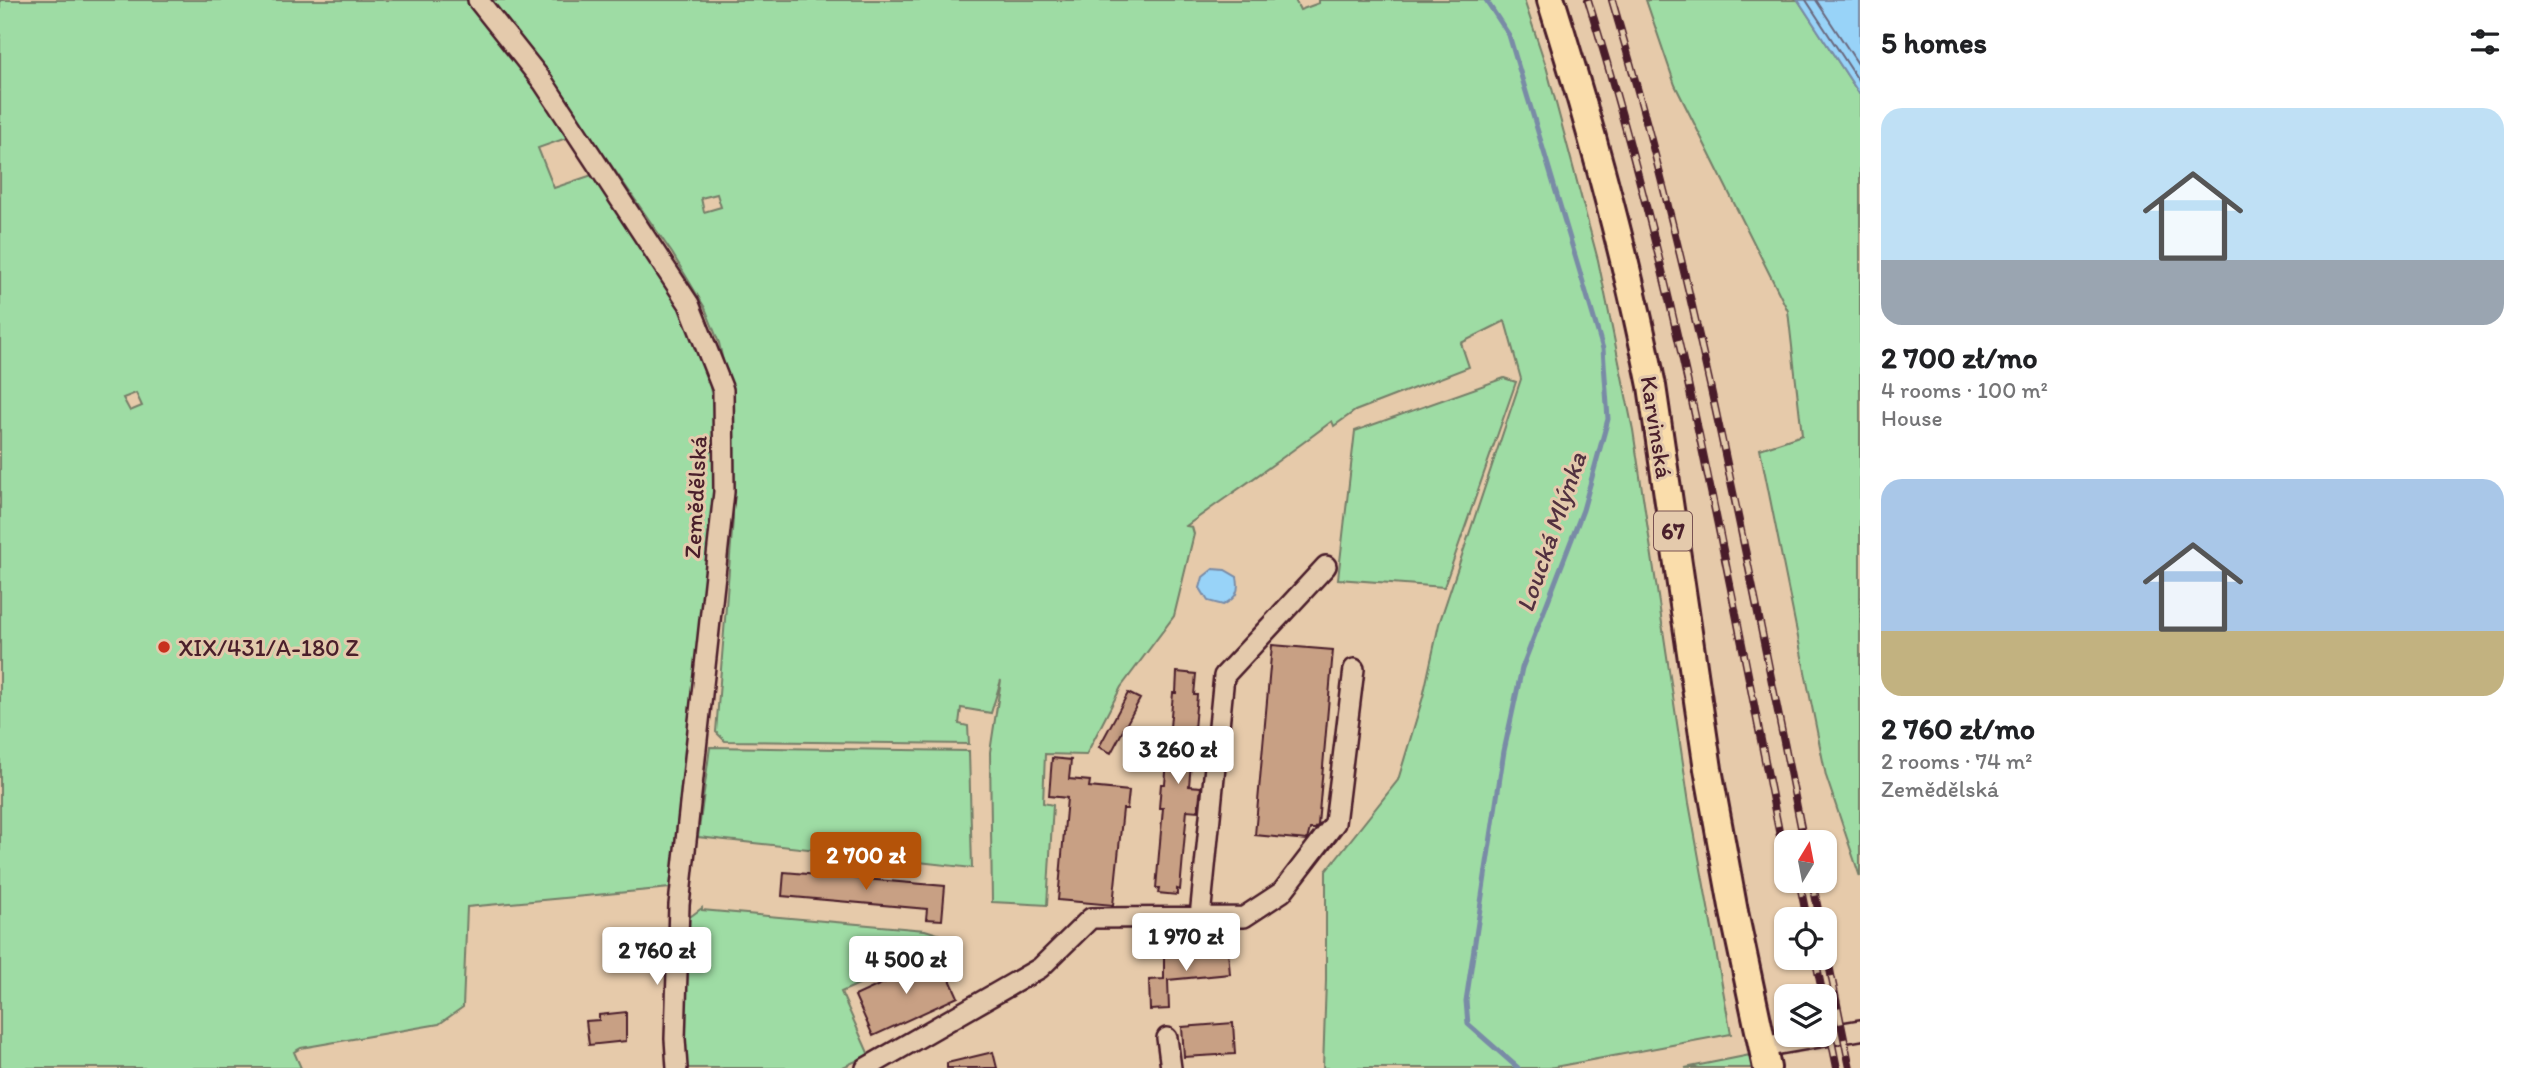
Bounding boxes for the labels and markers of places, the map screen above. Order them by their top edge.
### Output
place label: XIX/431/A-180 Z [178,633,359,662]
marker: XIX/431/A-180 Z [156,639,172,655]
pin: 3 260 zł [1106,726,1250,786]
pin: 2 700 zł [794,832,938,892]
pin: 1 970 zł [1114,914,1258,973]
pin: 2 760 zł [585,928,729,987]
pin: 4 500 zł [834,936,978,996]

